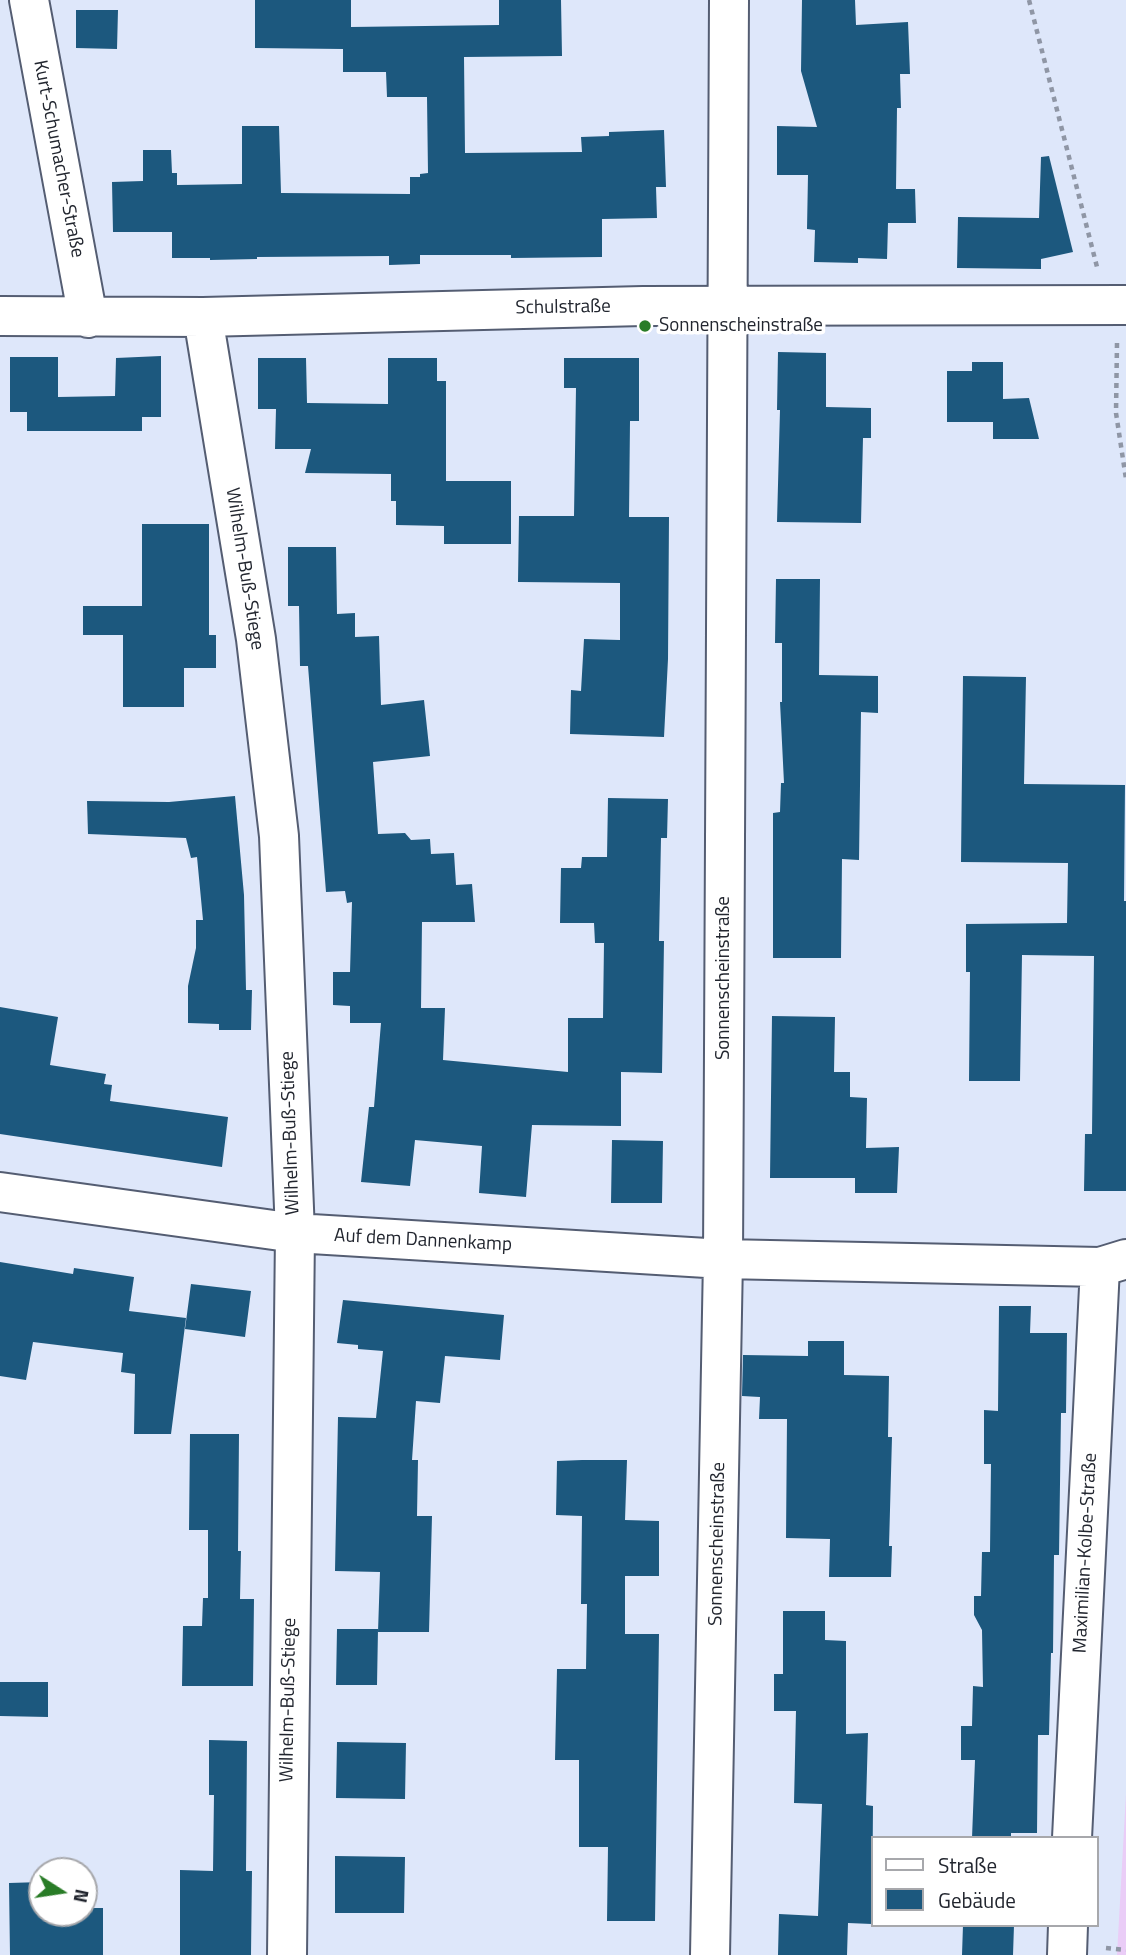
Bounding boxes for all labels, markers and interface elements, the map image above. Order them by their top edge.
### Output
street label: Kurt-Schumacher-Straße [28,58,88,260]
street label: Schulstraße [515,296,611,320]
place label: Sonnenscheinstraße [659,315,823,337]
marker: Sonnenscheinstraße [637,318,653,334]
street label: Wilhelm-Buß-Stiege [220,486,268,652]
street label: Sonnenscheinstraße [713,896,735,1060]
street label: Wilhelm-Buß-Stiege [277,1051,305,1215]
street label: Auf dem Dannenkamp [334,1225,512,1257]
street label: Maximilian-Kolbe-Straße [1069,1452,1103,1654]
street label: Sonnenscheinstraße [705,1462,731,1626]
street label: Wilhelm-Buß-Stiege [276,1618,302,1782]
legend [870,1836,1098,1927]
text: Straße [938,1849,997,1881]
north arrow [28,1857,98,1927]
text: Gebäude [938,1884,1016,1916]
text: N [67,1887,98,1906]

